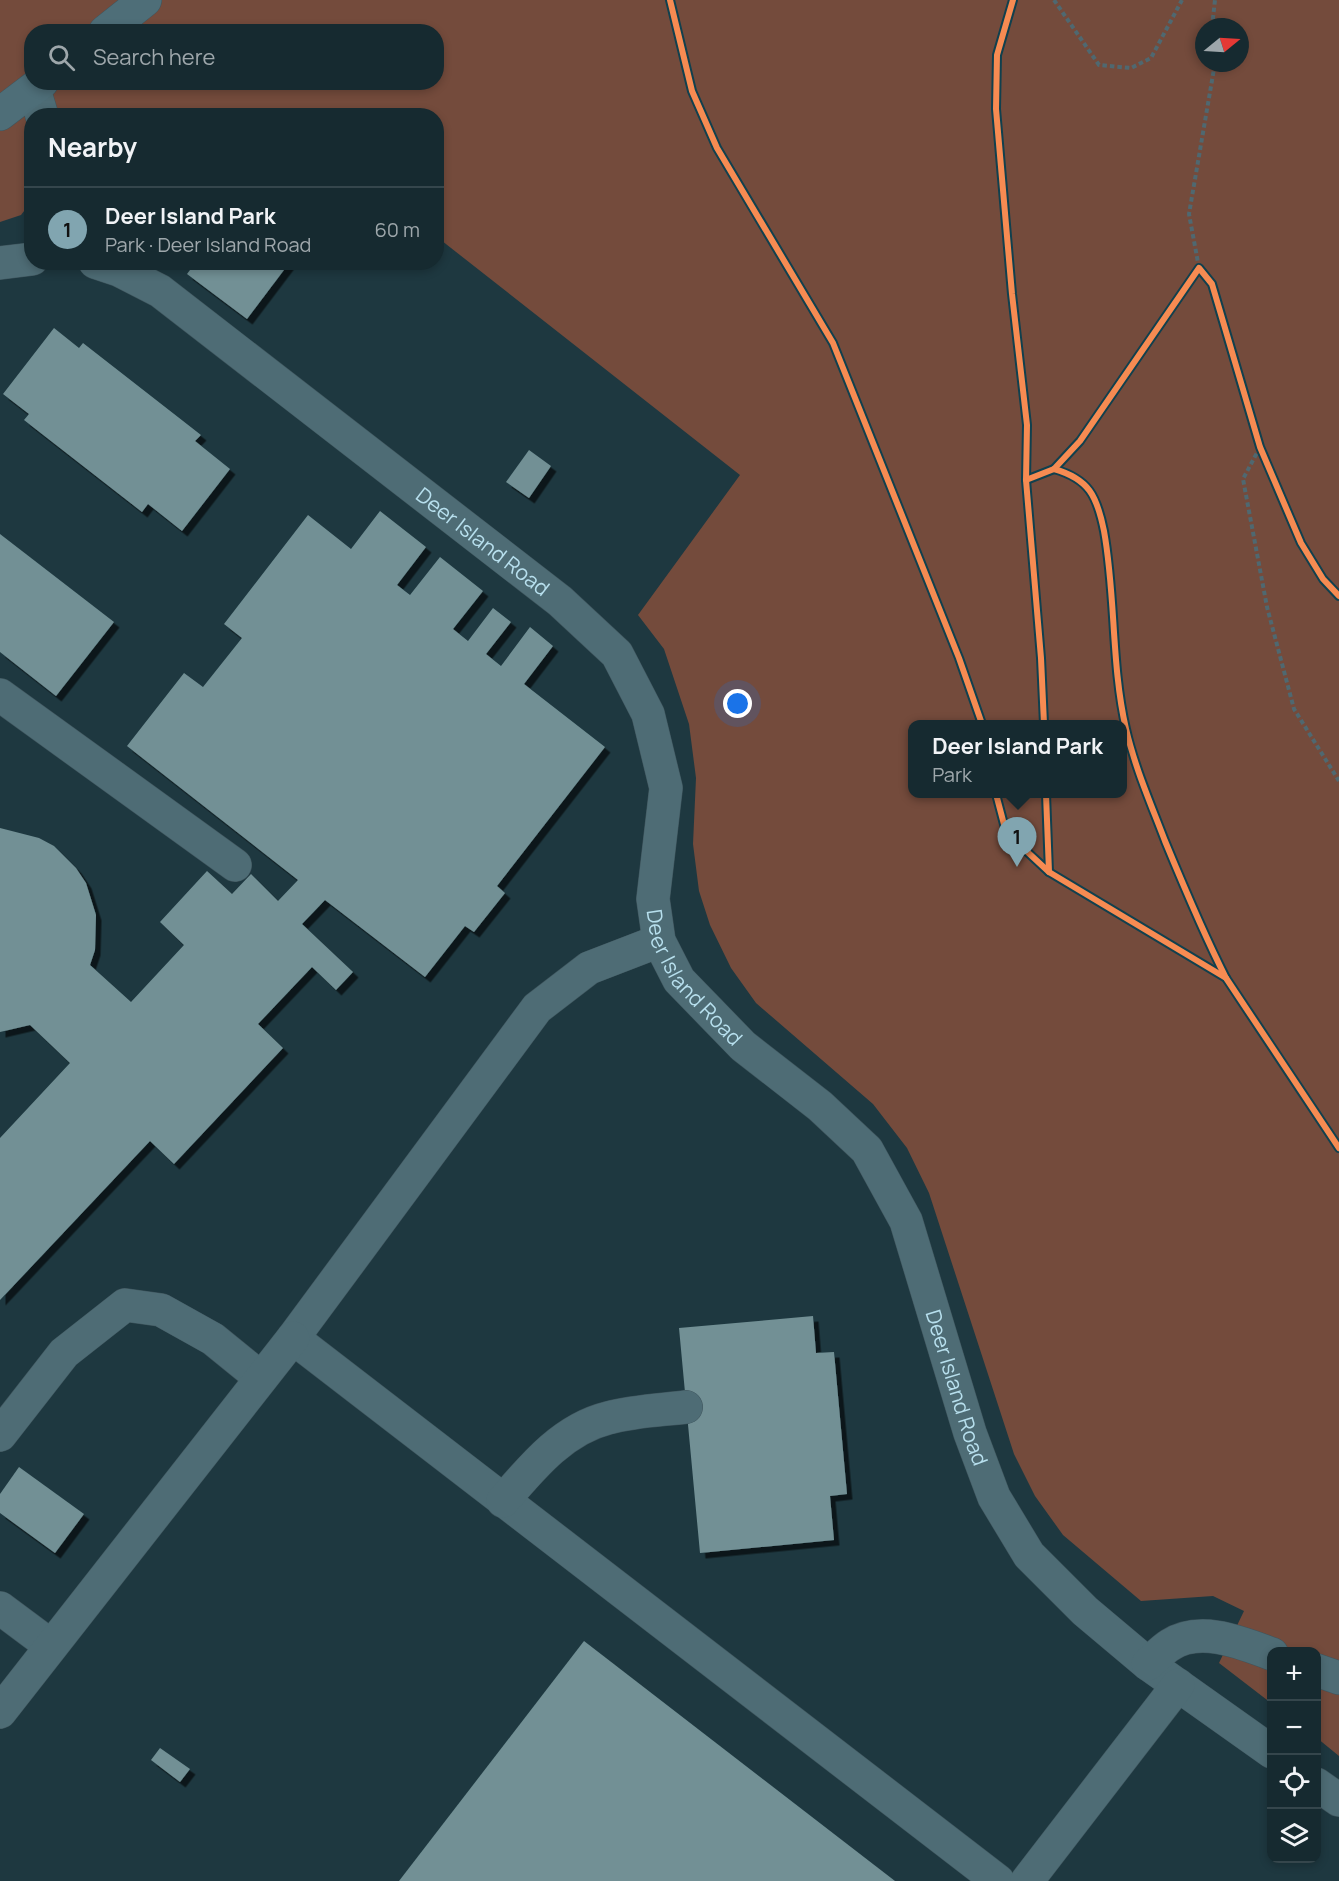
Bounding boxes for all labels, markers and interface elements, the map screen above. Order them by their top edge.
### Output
north arrow [1195,18,1249,72]
search box [24,24,444,90]
icon: search [45,41,78,74]
text: Search here [93,42,215,72]
text: Nearby [48,129,137,165]
text: Deer Island Park [105,201,276,231]
text: 1 [63,216,72,243]
text: 60 m [374,216,420,243]
text: Park · Deer Island Road [105,231,311,258]
street label: Deer Island Road [410,481,556,602]
your location [723,689,752,718]
popup [908,720,1127,798]
text: Deer Island Park [932,731,1103,761]
text: Park [932,761,972,788]
pin: 1 [998,818,1036,867]
street label: Deer Island Road [641,907,749,1051]
street label: Deer Island Road [920,1306,995,1469]
map controls [1267,1647,1321,1863]
button: + [1267,1647,1321,1701]
button: − [1267,1701,1321,1755]
button: locate [1267,1755,1321,1809]
button: layers [1267,1809,1321,1863]

